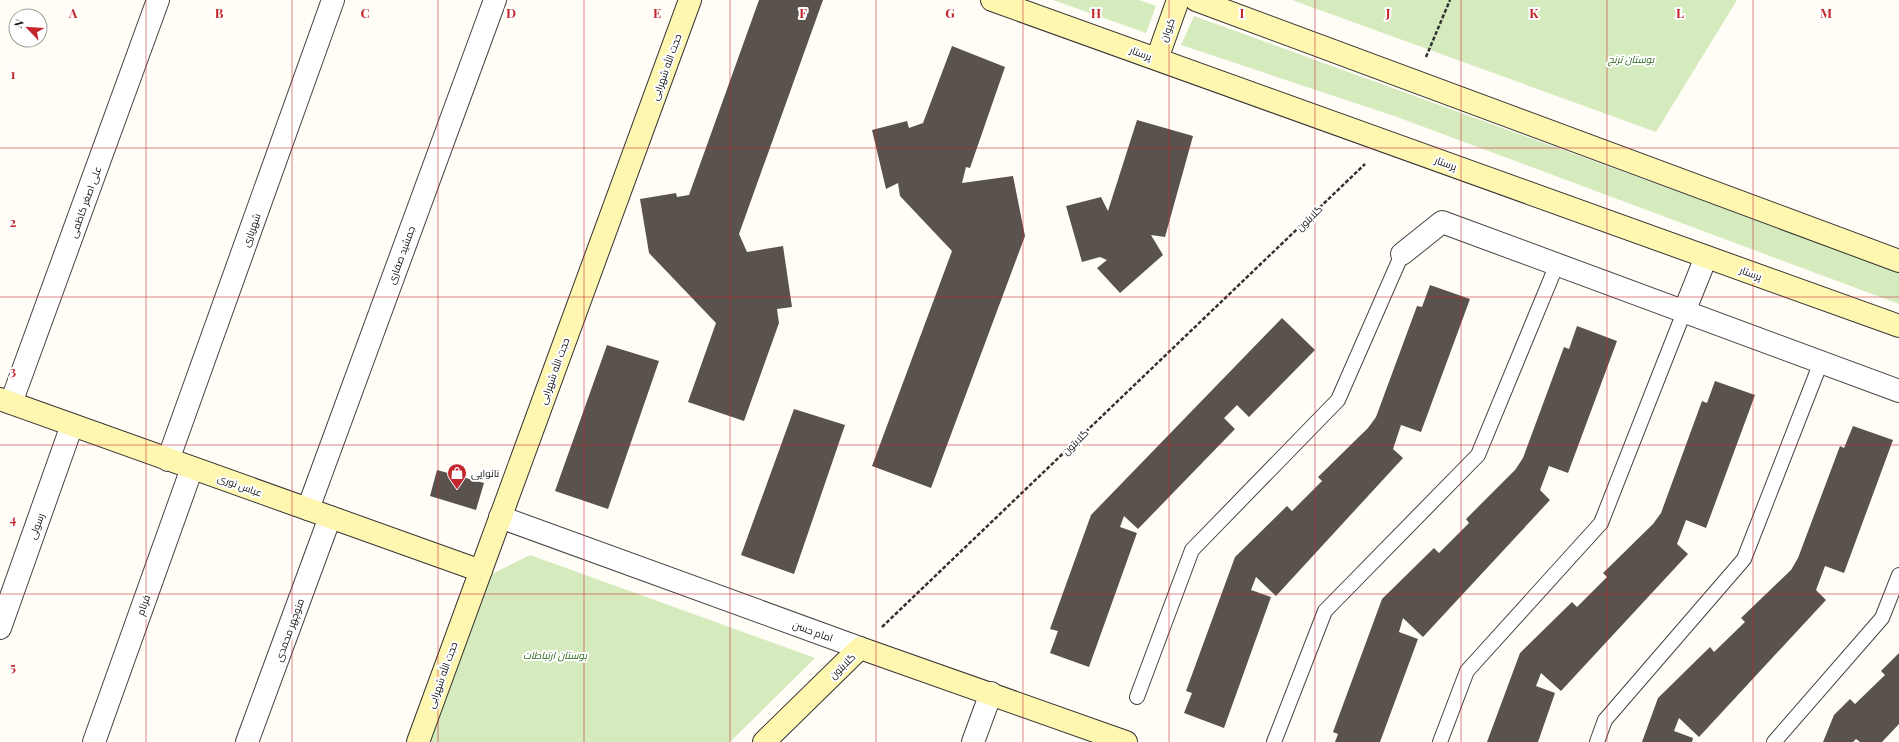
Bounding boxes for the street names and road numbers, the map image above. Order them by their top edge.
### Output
street label: کیوان [1156,16,1178,44]
street label: حجت الله شهرابی [647,32,685,102]
street label: پرستار [1127,42,1154,64]
street label: پرستار [1432,152,1459,174]
street label: علی اصغر کاظمی [66,164,104,240]
street label: گلابتون [1293,202,1325,234]
street label: شهریاری [238,211,264,249]
street label: جمشید صفاری [384,224,418,286]
street label: پرستار [1737,262,1764,284]
street label: حجت الله شهرابی [535,336,573,406]
street label: گلابتون [1059,426,1091,458]
street label: عباس نوری [216,470,264,500]
street label: رسولى [25,511,47,541]
street label: فرنام [133,593,154,618]
street label: منوچهر محمدی [271,596,307,664]
street label: امام حسن [791,617,835,646]
street label: حجت الله شهرابی [423,640,461,710]
street label: گلابتون [826,650,858,682]

